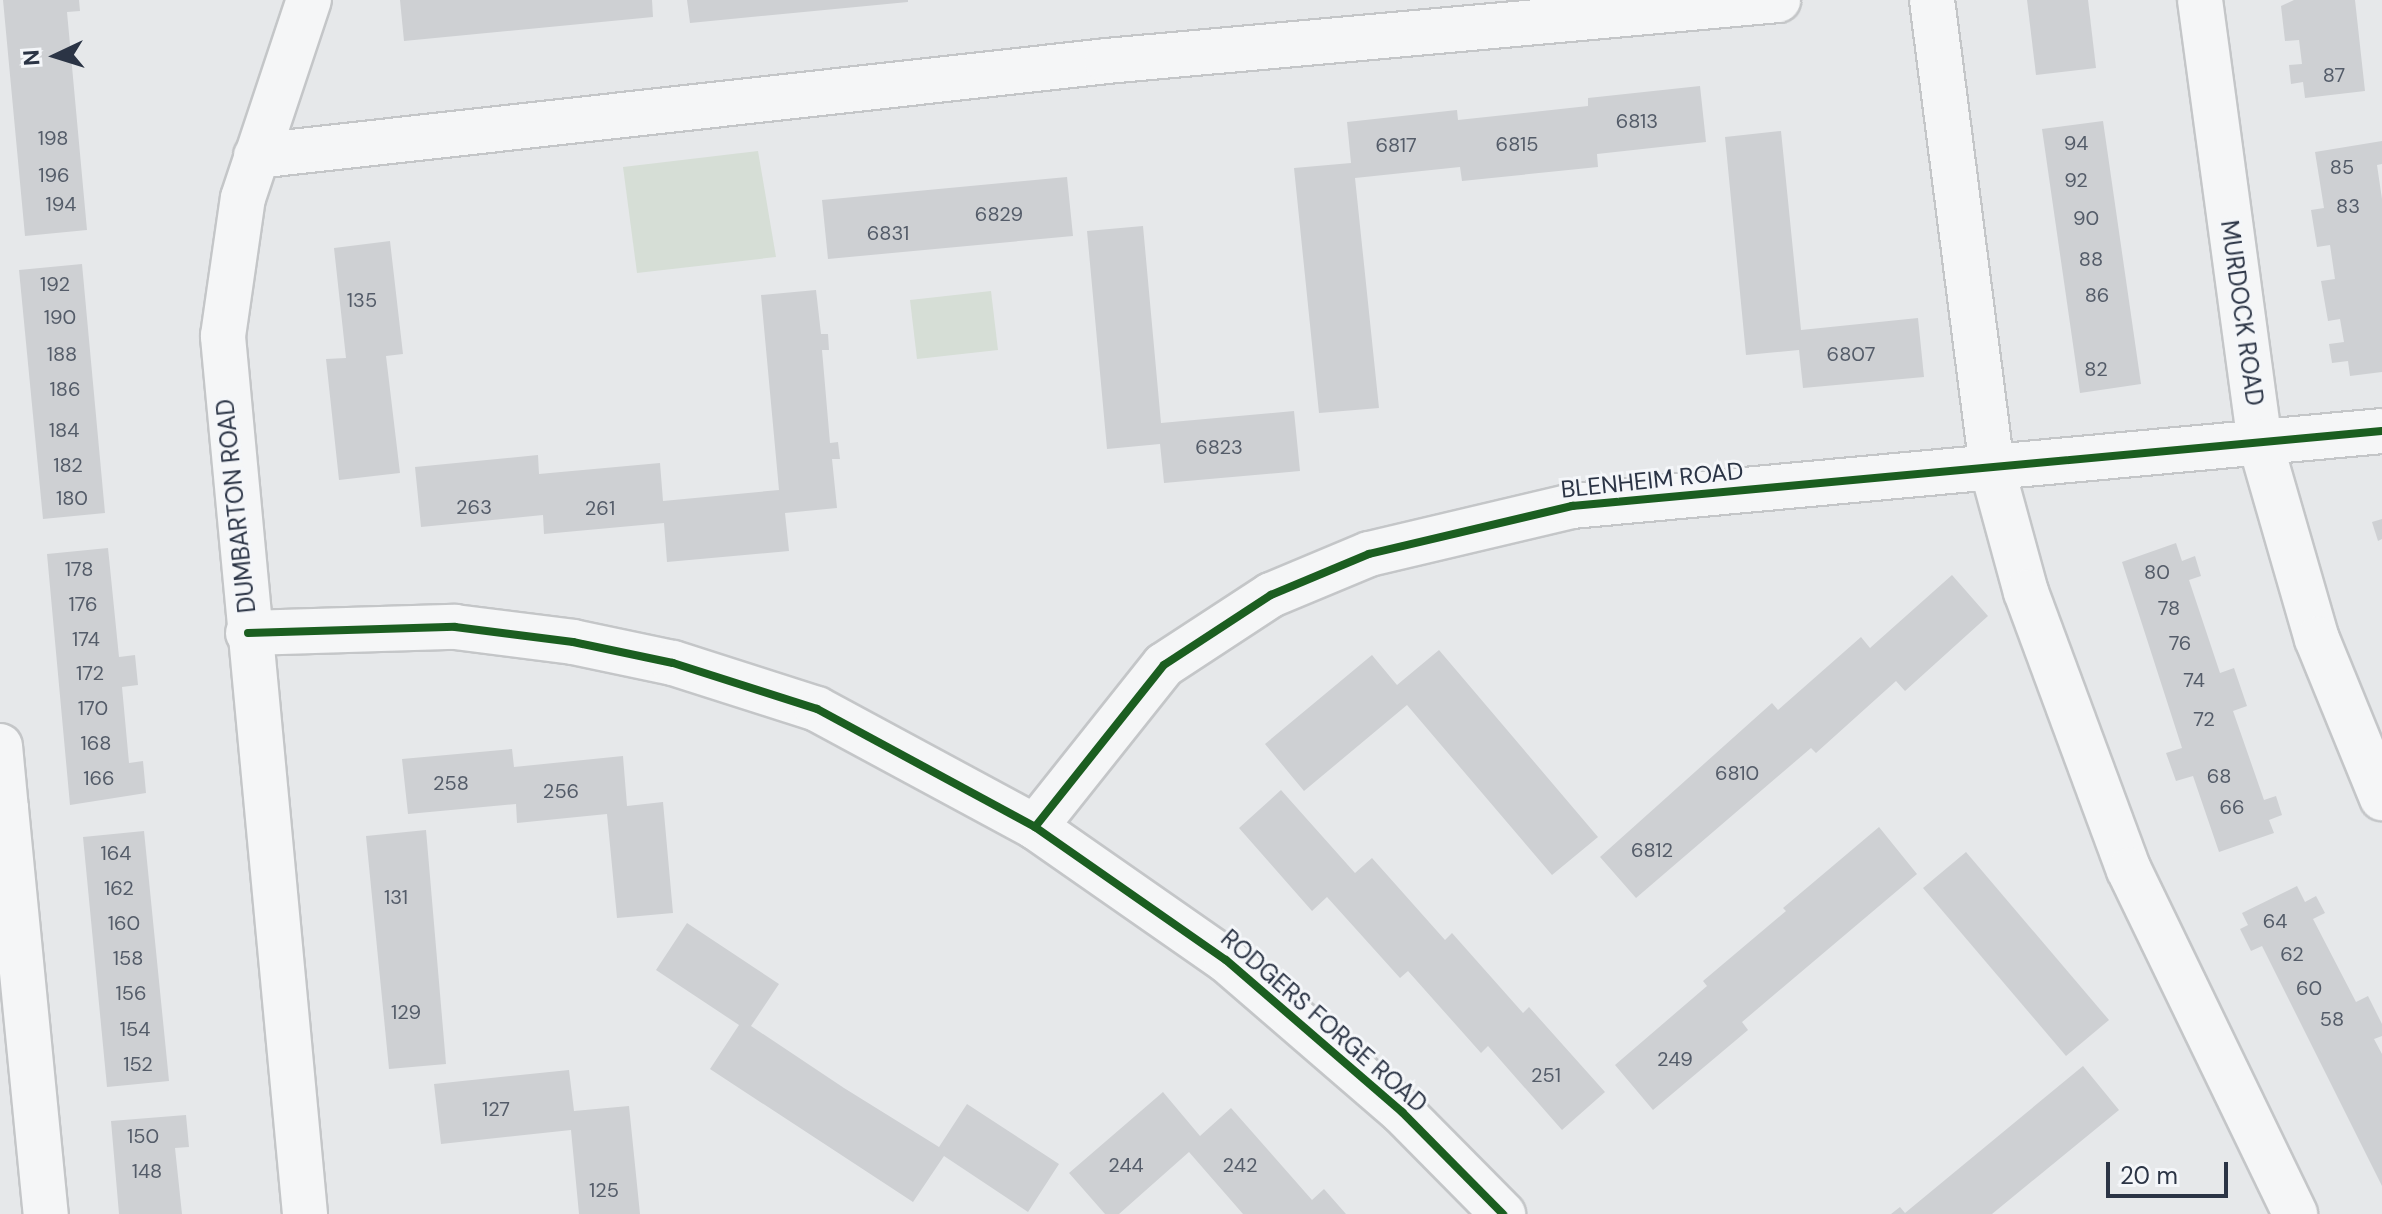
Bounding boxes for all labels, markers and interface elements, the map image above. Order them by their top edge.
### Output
north arrow [16,16,96,96]
text: N [17,49,47,67]
house number: 87 [2323,63,2345,87]
house number: 6813 [1616,109,1658,133]
house number: 198 [38,126,68,150]
house number: 94 [2064,131,2088,155]
house number: 6815 [1496,132,1538,156]
house number: 6817 [1375,133,1417,157]
house number: 85 [2330,155,2354,179]
house number: 196 [38,163,70,187]
house number: 92 [2064,168,2088,192]
house number: 194 [46,192,76,216]
house number: 83 [2336,194,2360,218]
house number: 6829 [975,202,1023,226]
house number: 90 [2073,206,2099,230]
street label: MURDOCK ROAD [2215,218,2269,408]
house number: 6831 [867,221,909,245]
house number: 88 [2079,247,2103,271]
house number: 192 [40,272,70,296]
house number: 86 [2085,283,2109,307]
house number: 135 [347,288,377,312]
house number: 190 [44,305,76,329]
house number: 188 [47,342,77,366]
house number: 6807 [1827,342,1875,366]
house number: 82 [2084,357,2108,381]
house number: 186 [50,377,80,401]
street label: DUMBARTON ROAD [210,398,262,614]
house number: 184 [49,418,79,442]
house number: 6823 [1195,435,1243,459]
house number: 182 [53,453,83,477]
street label: BLENHEIM ROAD [1559,456,1745,504]
house number: 180 [56,486,88,510]
house number: 263 [456,495,492,519]
house number: 261 [585,496,615,520]
house number: 178 [65,557,93,581]
house number: 80 [2144,560,2170,584]
house number: 176 [69,592,97,616]
house number: 78 [2158,596,2180,620]
house number: 174 [72,627,100,651]
house number: 76 [2169,631,2191,655]
house number: 172 [76,661,104,685]
house number: 74 [2183,668,2205,692]
house number: 170 [78,696,108,720]
house number: 72 [2193,707,2215,731]
house number: 168 [81,731,111,755]
house number: 6810 [1715,761,1759,785]
house number: 68 [2207,764,2231,788]
house number: 166 [83,766,115,790]
house number: 258 [433,771,469,795]
house number: 256 [543,779,579,803]
house number: 66 [2219,795,2245,819]
house number: 6812 [1631,838,1673,862]
house number: 164 [101,841,131,865]
house number: 162 [104,876,134,900]
house number: 131 [384,885,408,909]
house number: 64 [2263,909,2287,933]
house number: 160 [108,911,140,935]
street label: RODGERS FORGE ROAD [1215,924,1433,1118]
house number: 62 [2280,942,2304,966]
house number: 158 [113,946,143,970]
house number: 60 [2296,976,2322,1000]
house number: 156 [116,981,146,1005]
house number: 129 [391,1000,421,1024]
house number: 58 [2320,1007,2344,1031]
house number: 154 [120,1017,150,1041]
house number: 249 [1657,1047,1693,1071]
house number: 152 [123,1052,153,1076]
house number: 251 [1531,1063,1561,1087]
house number: 127 [482,1097,510,1121]
house number: 150 [127,1124,159,1148]
scale bar [2110,1146,2232,1196]
house number: 244 [1108,1153,1144,1177]
house number: 242 [1223,1153,1257,1177]
house number: 148 [132,1159,162,1183]
text: 20 m [2120,1160,2178,1191]
house number: 125 [589,1178,619,1202]

